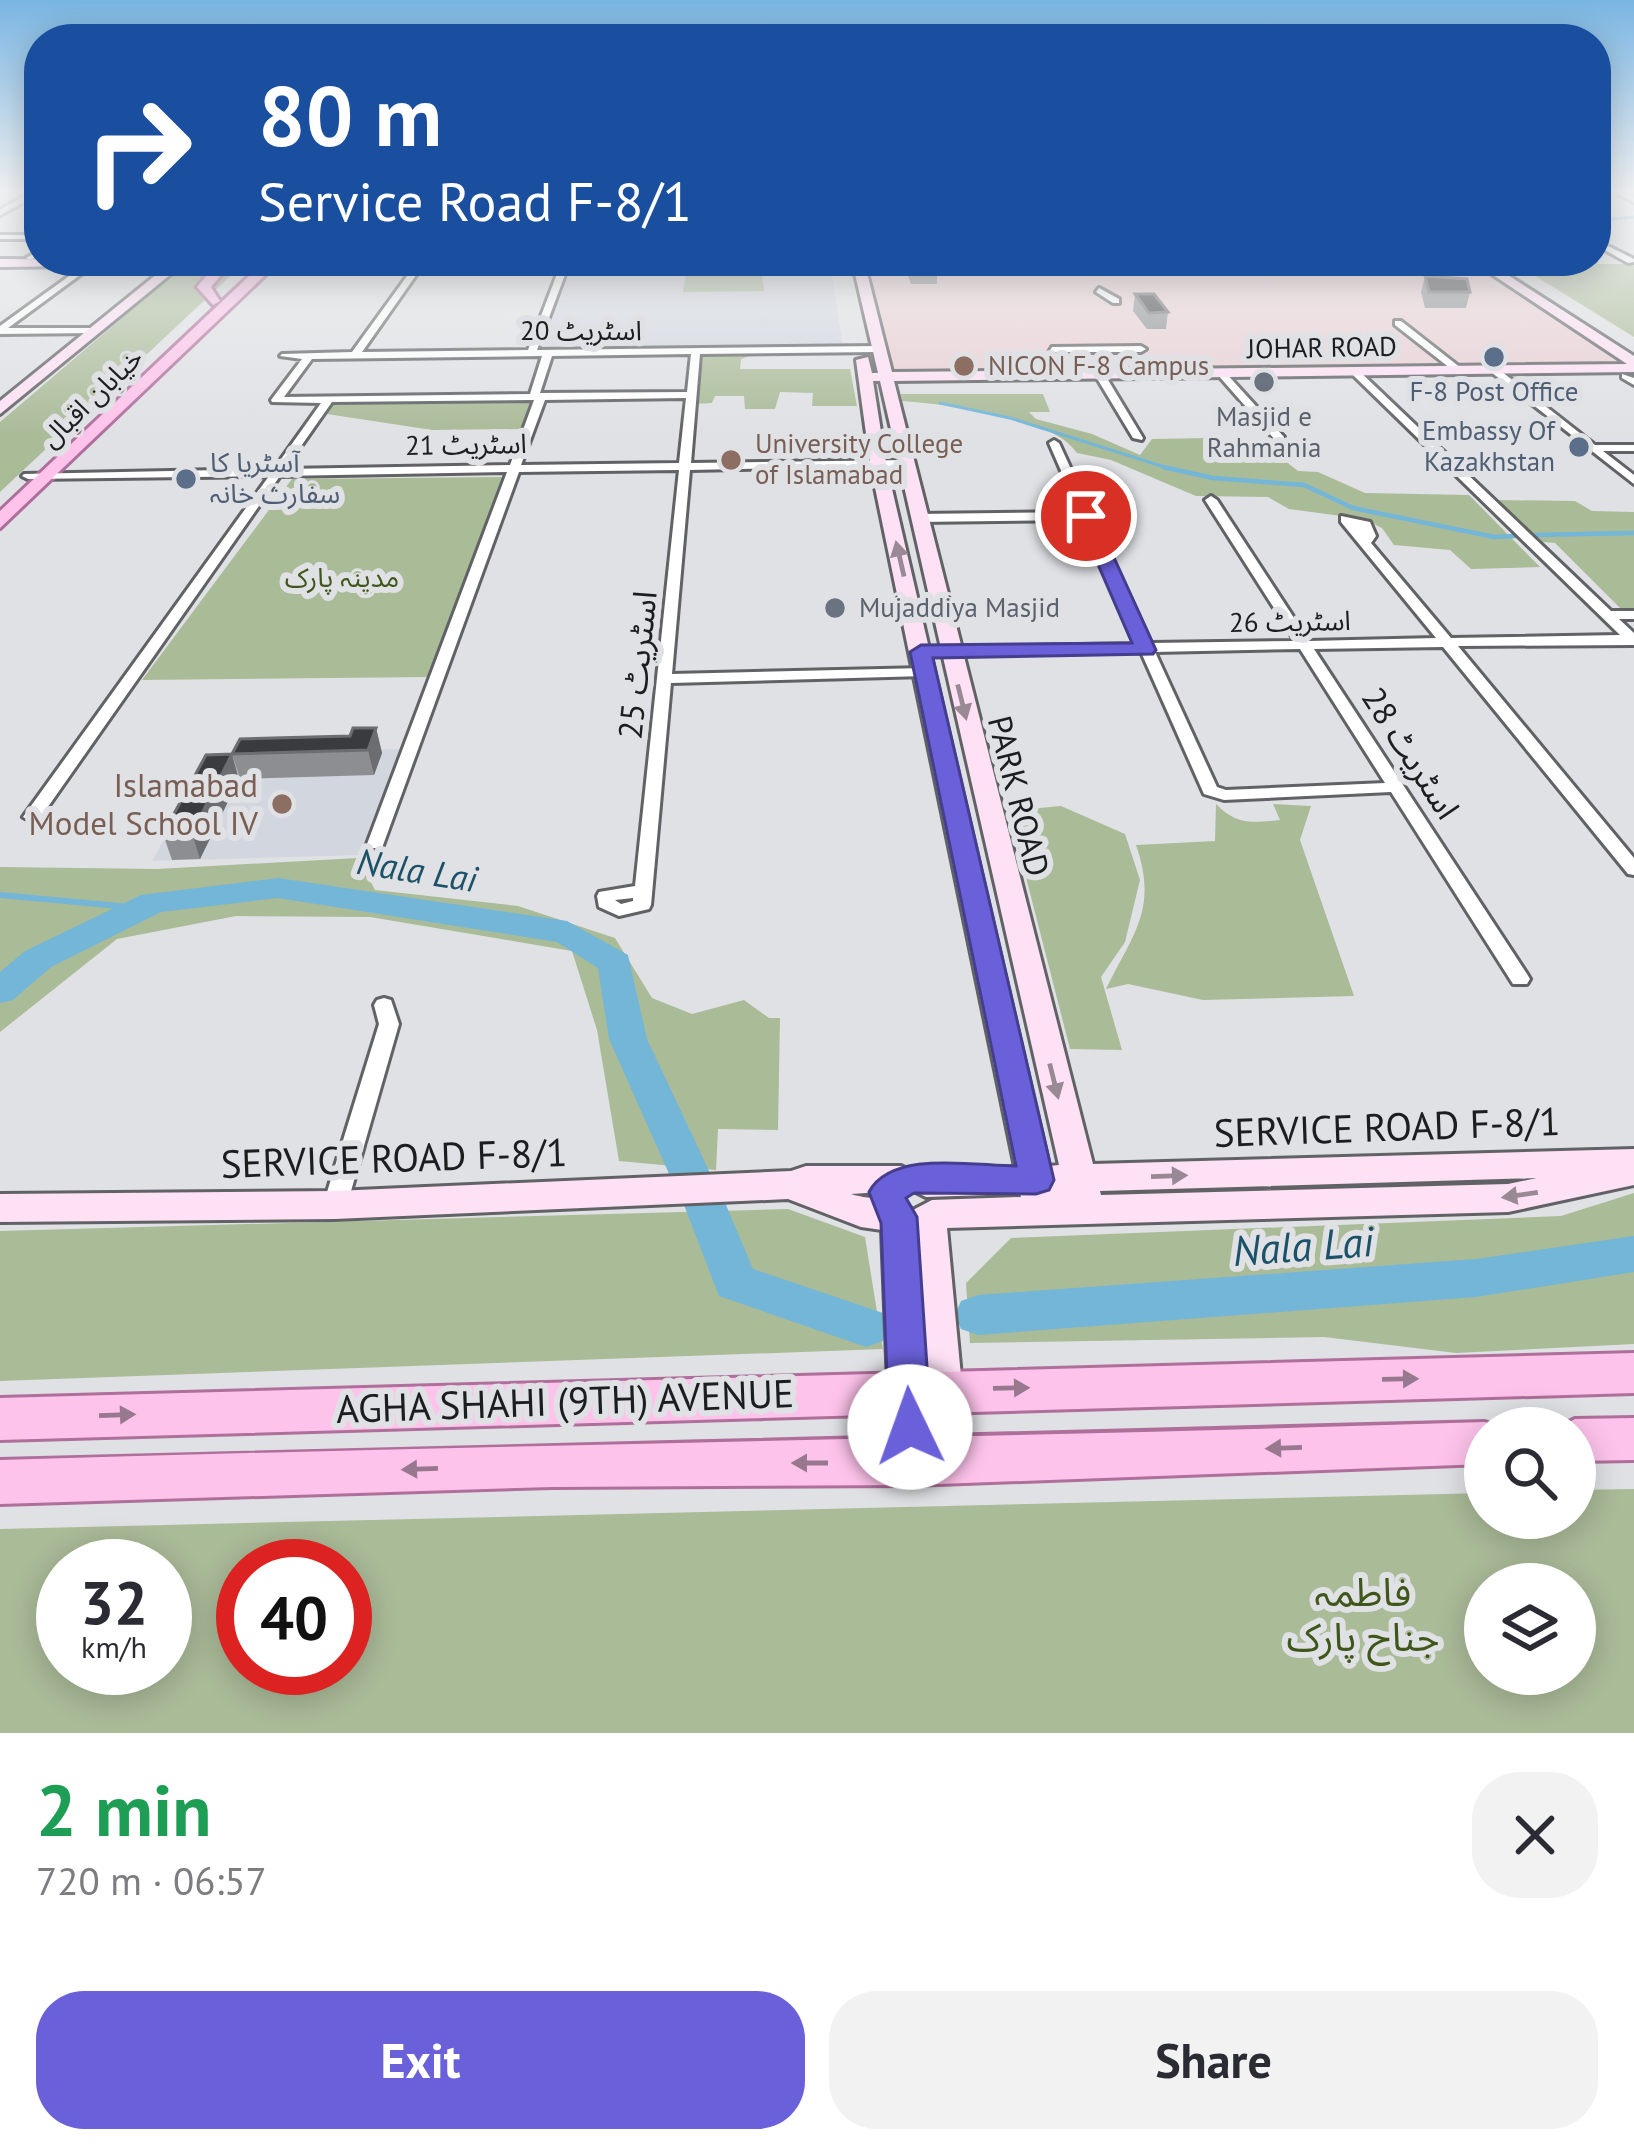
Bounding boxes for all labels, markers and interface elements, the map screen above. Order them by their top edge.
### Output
text: 80 m [258,60,442,169]
icon: right [60,72,216,228]
text: Service Road F-8/1 [258,166,692,236]
street label: اسٹریٹ 20 [520,313,642,347]
street label: JOHAR ROAD [1246,329,1397,365]
street label: خیابان اقبال [33,340,150,454]
marker: F-8 Post Office [1481,344,1507,370]
place label: NICON F-8 Campus [988,348,1209,382]
marker: NICON F-8 Campus [951,353,977,379]
marker: Masjid e Rahmania [1251,369,1277,395]
place label: F-8 Post Office [1410,374,1578,408]
place label: Masjid e Rahmania [1207,399,1321,464]
place label: Embassy Of Kazakhstan [1422,413,1556,478]
street label: اسٹریٹ 21 [405,426,527,462]
place label: University College of Islamabad [755,426,963,491]
marker: Embassy Of Kazakhstan [1566,434,1592,460]
place label: آسٹریا کا سفارت خانہ [210,445,340,510]
marker: University College of Islamabad [718,447,744,473]
pin [1035,465,1137,567]
marker: آسٹریا کا سفارت خانہ [173,466,199,492]
icon: arrive [1053,483,1119,549]
one-way arrow [889,540,908,578]
park label: مدینہ پارک [285,560,399,595]
street label: اسٹریٹ 25 [607,589,666,741]
place label: Mujaddiya Masjid [859,590,1060,624]
marker: Mujaddiya Masjid [822,595,848,621]
street label: اسٹریٹ 26 [1229,603,1351,639]
street label: اسٹریٹ 28 [1353,679,1470,827]
one-way arrow [953,684,972,721]
street label: PARK ROAD [979,711,1060,881]
place label: Islamabad Model School IV [29,763,258,844]
marker: Islamabad Model School IV [269,791,295,817]
water label: Nala Lai [354,837,482,902]
one-way arrow [1045,1062,1064,1099]
street label: SERVICE ROAD F-8/1 [1213,1095,1561,1158]
street label: SERVICE ROAD F-8/1 [220,1126,568,1189]
one-way arrow [1151,1167,1189,1186]
one-way arrow [1500,1186,1538,1205]
water label: Nala Lai [1231,1213,1376,1278]
position arrow [847,1364,973,1490]
street label: AGHA SHAHI (9TH) AVENUE [335,1367,795,1434]
one-way arrow [1382,1370,1420,1389]
one-way arrow [993,1379,1031,1398]
one-way arrow [99,1405,137,1424]
map controls [1464,1407,1596,1695]
button: search [1464,1407,1596,1539]
one-way arrow [1264,1439,1302,1458]
one-way arrow [790,1454,828,1473]
one-way arrow [400,1459,438,1478]
speed limit sign: 40 [216,1539,372,1695]
text: 32 [80,1563,148,1641]
button: layers [1464,1563,1596,1695]
park label: فاطمہ جناح پارک [1287,1566,1440,1666]
text: km/h [81,1627,147,1666]
text: 2 min [36,1763,212,1856]
button: close [1472,1772,1598,1898]
text: 720 m · 06:57 [36,1855,267,1906]
button: Exit [36,1991,805,2129]
button: Share [829,1991,1598,2129]

